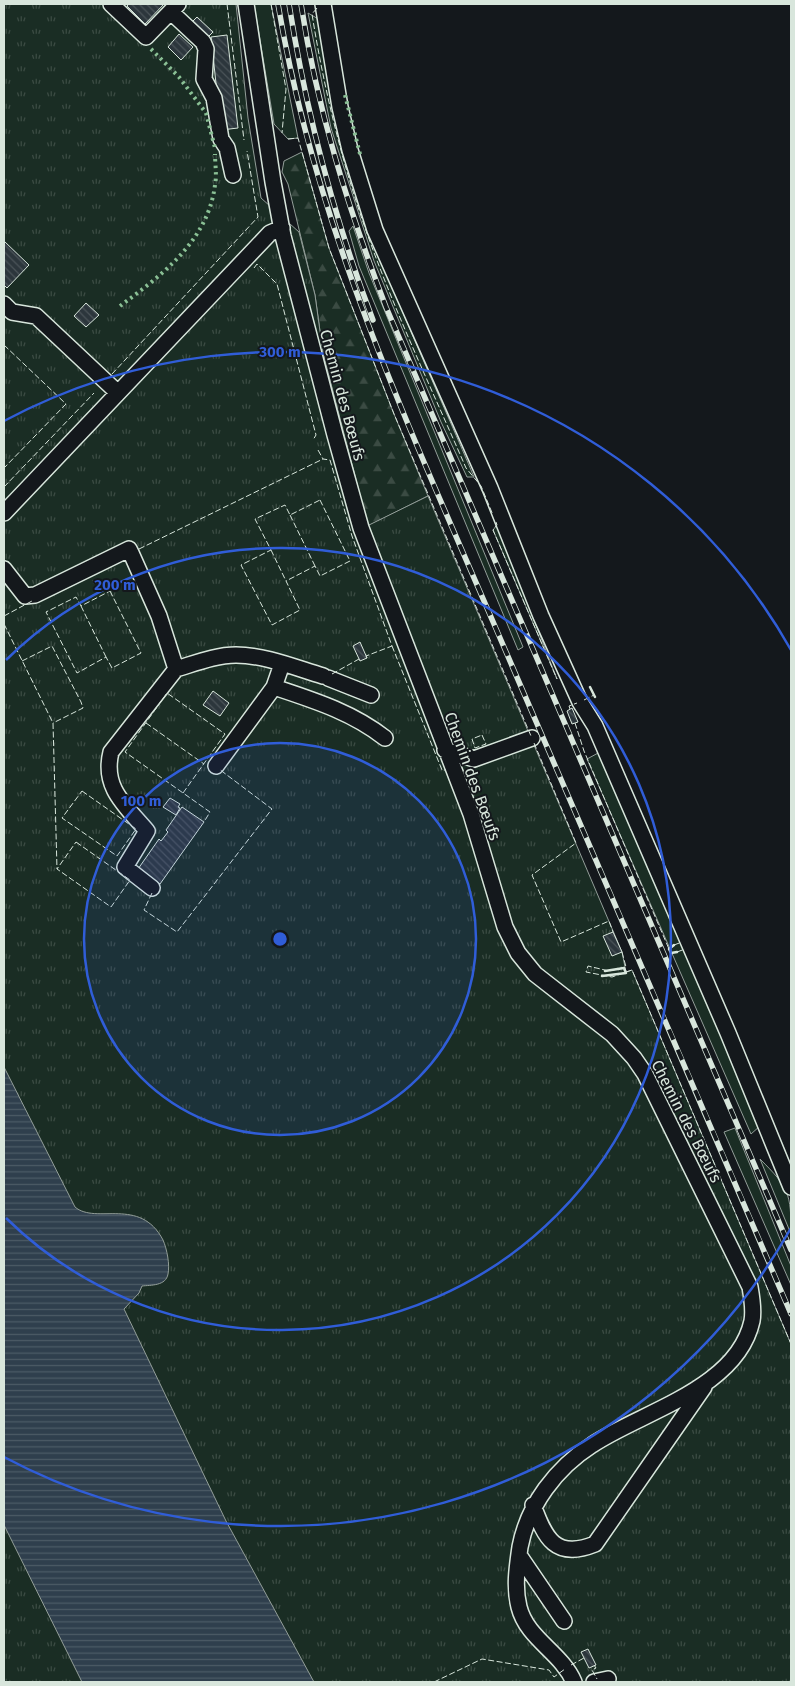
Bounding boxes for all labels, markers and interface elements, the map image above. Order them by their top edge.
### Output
street label: Chemin des Bœufs [316,327,369,463]
text: 300 m [258,343,301,361]
text: 200 m [94,576,136,594]
street label: Chemin des Bœufs [440,709,505,843]
text: 100 m [121,792,161,810]
centre of rings [271,930,289,948]
street label: Chemin des Bœufs [647,1057,726,1186]

